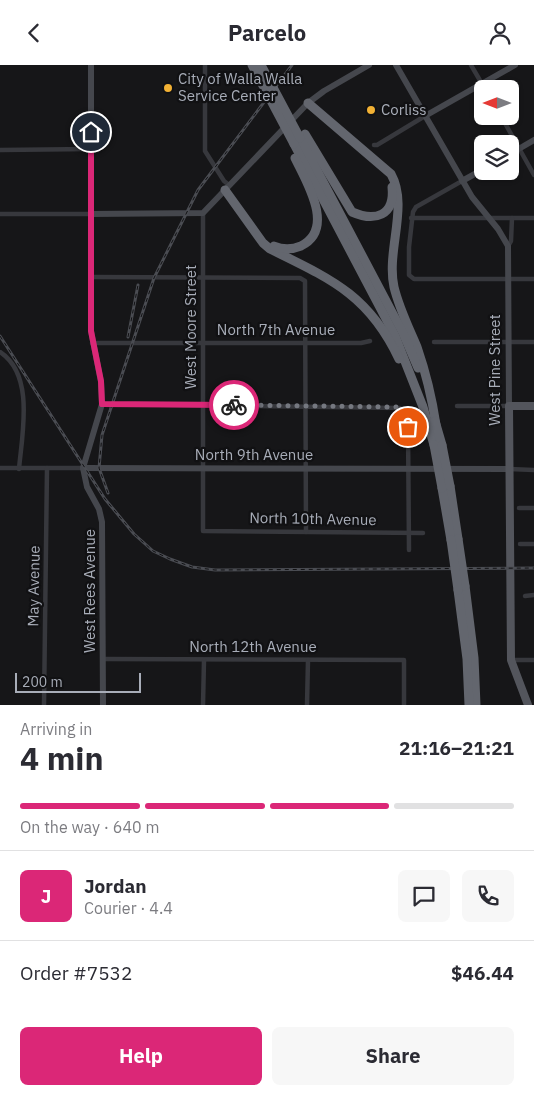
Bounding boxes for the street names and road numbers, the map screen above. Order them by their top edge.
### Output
street label: West Moore Street [181,265,200,389]
street label: West Pine Street [485,314,504,426]
street label: North 7th Avenue [217,320,335,339]
street label: North 9th Avenue [195,445,313,464]
street label: North 10th Avenue [249,508,377,529]
street label: West Rees Avenue [80,529,99,653]
street label: May Avenue [23,545,44,627]
street label: North 12th Avenue [189,637,317,656]

